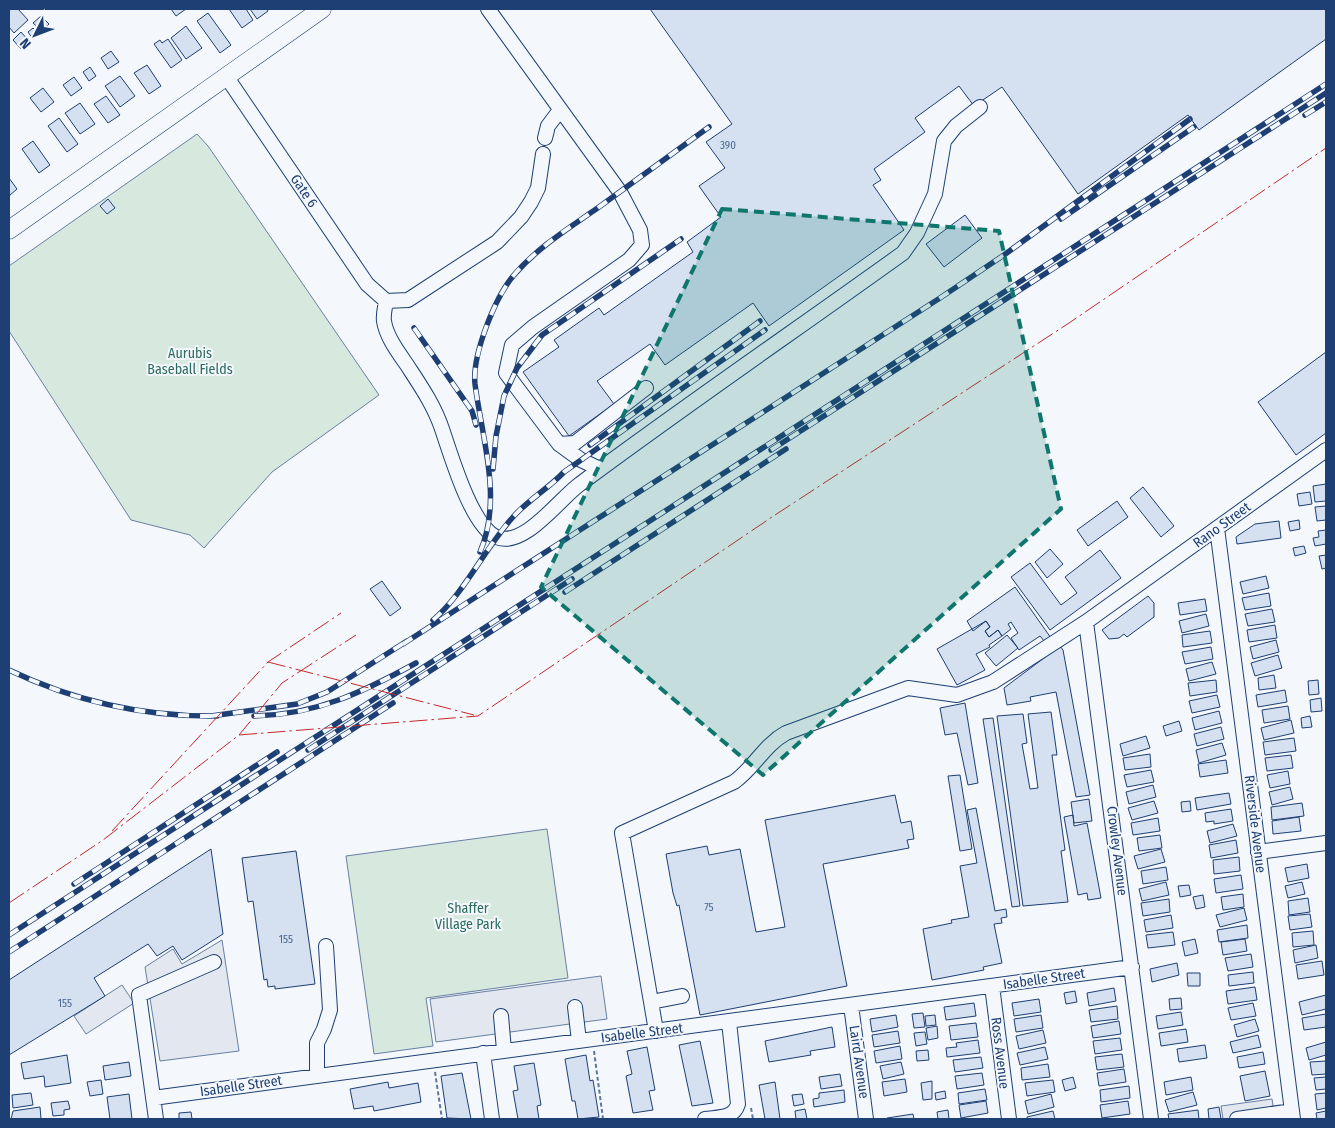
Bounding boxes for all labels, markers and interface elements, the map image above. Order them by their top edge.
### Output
north arrow [10,10,60,60]
text: N [17,35,35,52]
house number: 390 [720,139,736,152]
street label: Gate 6 [287,171,321,211]
park label: Aurubis Baseball Fields [147,345,233,378]
street label: Rano Street [1190,498,1254,552]
street label: Riverside Avenue [1241,774,1269,874]
street label: Crowley Avenue [1103,805,1131,897]
park label: Shaffer Village Park [435,900,502,933]
house number: 75 [704,901,714,914]
house number: 155 [279,933,293,946]
street label: Isabelle Street [1002,965,1087,993]
house number: 155 [58,997,72,1010]
street label: Ross Avenue [987,1016,1013,1090]
street label: Isabelle Street [600,1019,685,1046]
street label: Laird Avenue [845,1024,873,1100]
street label: Isabelle Street [199,1072,284,1100]

